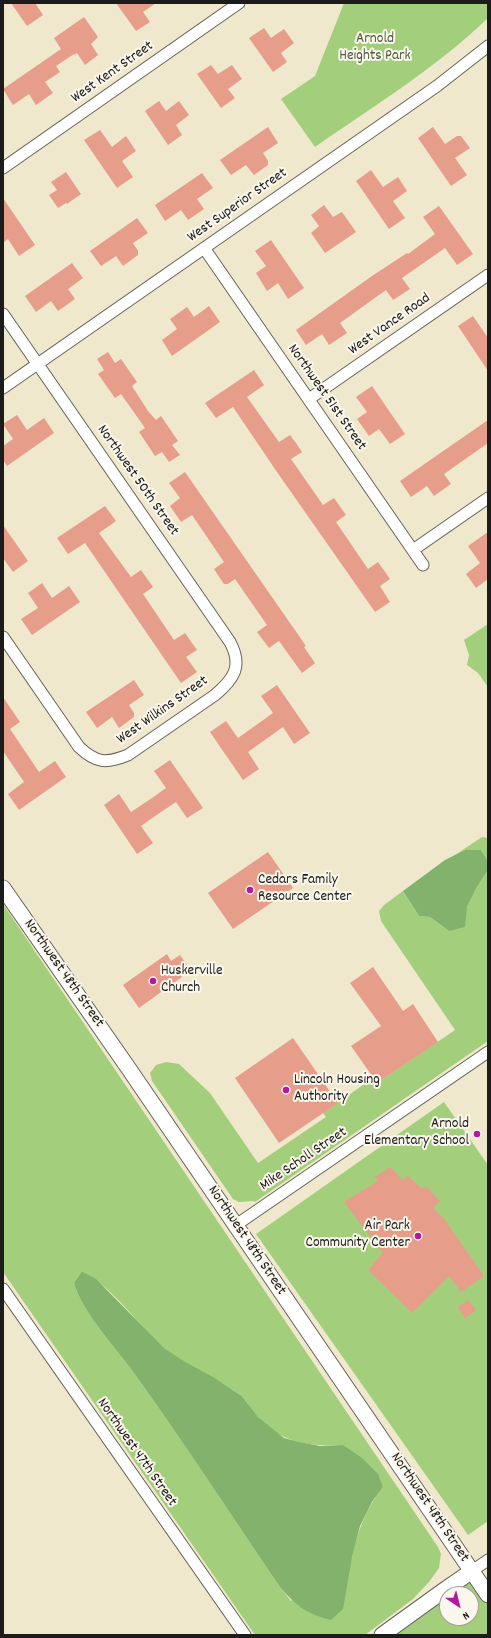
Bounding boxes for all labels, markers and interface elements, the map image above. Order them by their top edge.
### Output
park label: Arnold Heights Park [339,31,411,66]
street label: West Kent Street [68,38,158,108]
street label: West Superior Street [185,165,291,247]
street label: West Vance Road [346,290,434,360]
street label: Northwest 51st Street [283,341,369,455]
street label: Northwest 50th Street [92,422,182,540]
street label: West Wilkins Street [114,673,212,749]
place label: Cedars Family Resource Center [258,872,352,907]
marker: Cedars Family Resource Center [245,885,255,895]
street label: Northwest 48th Street [19,916,107,1032]
place label: Huskerville Church [161,963,223,998]
marker: Huskerville Church [148,976,158,986]
place label: Lincoln Housing Authority [294,1072,380,1107]
marker: Lincoln Housing Authority [281,1085,291,1095]
place label: Arnold Elementary School [364,1116,469,1151]
street label: Mike Scholl Street [257,1124,351,1196]
marker: Arnold Elementary School [472,1129,482,1139]
street label: Northwest 48th Street [203,1183,289,1299]
place label: Air Park Community Center [305,1218,410,1253]
marker: Air Park Community Center [413,1231,423,1241]
street label: Northwest 47th Street [92,1395,180,1511]
street label: Northwest 48th Street [386,1450,472,1566]
north arrow [439,1586,479,1626]
text: N [458,1607,472,1623]

